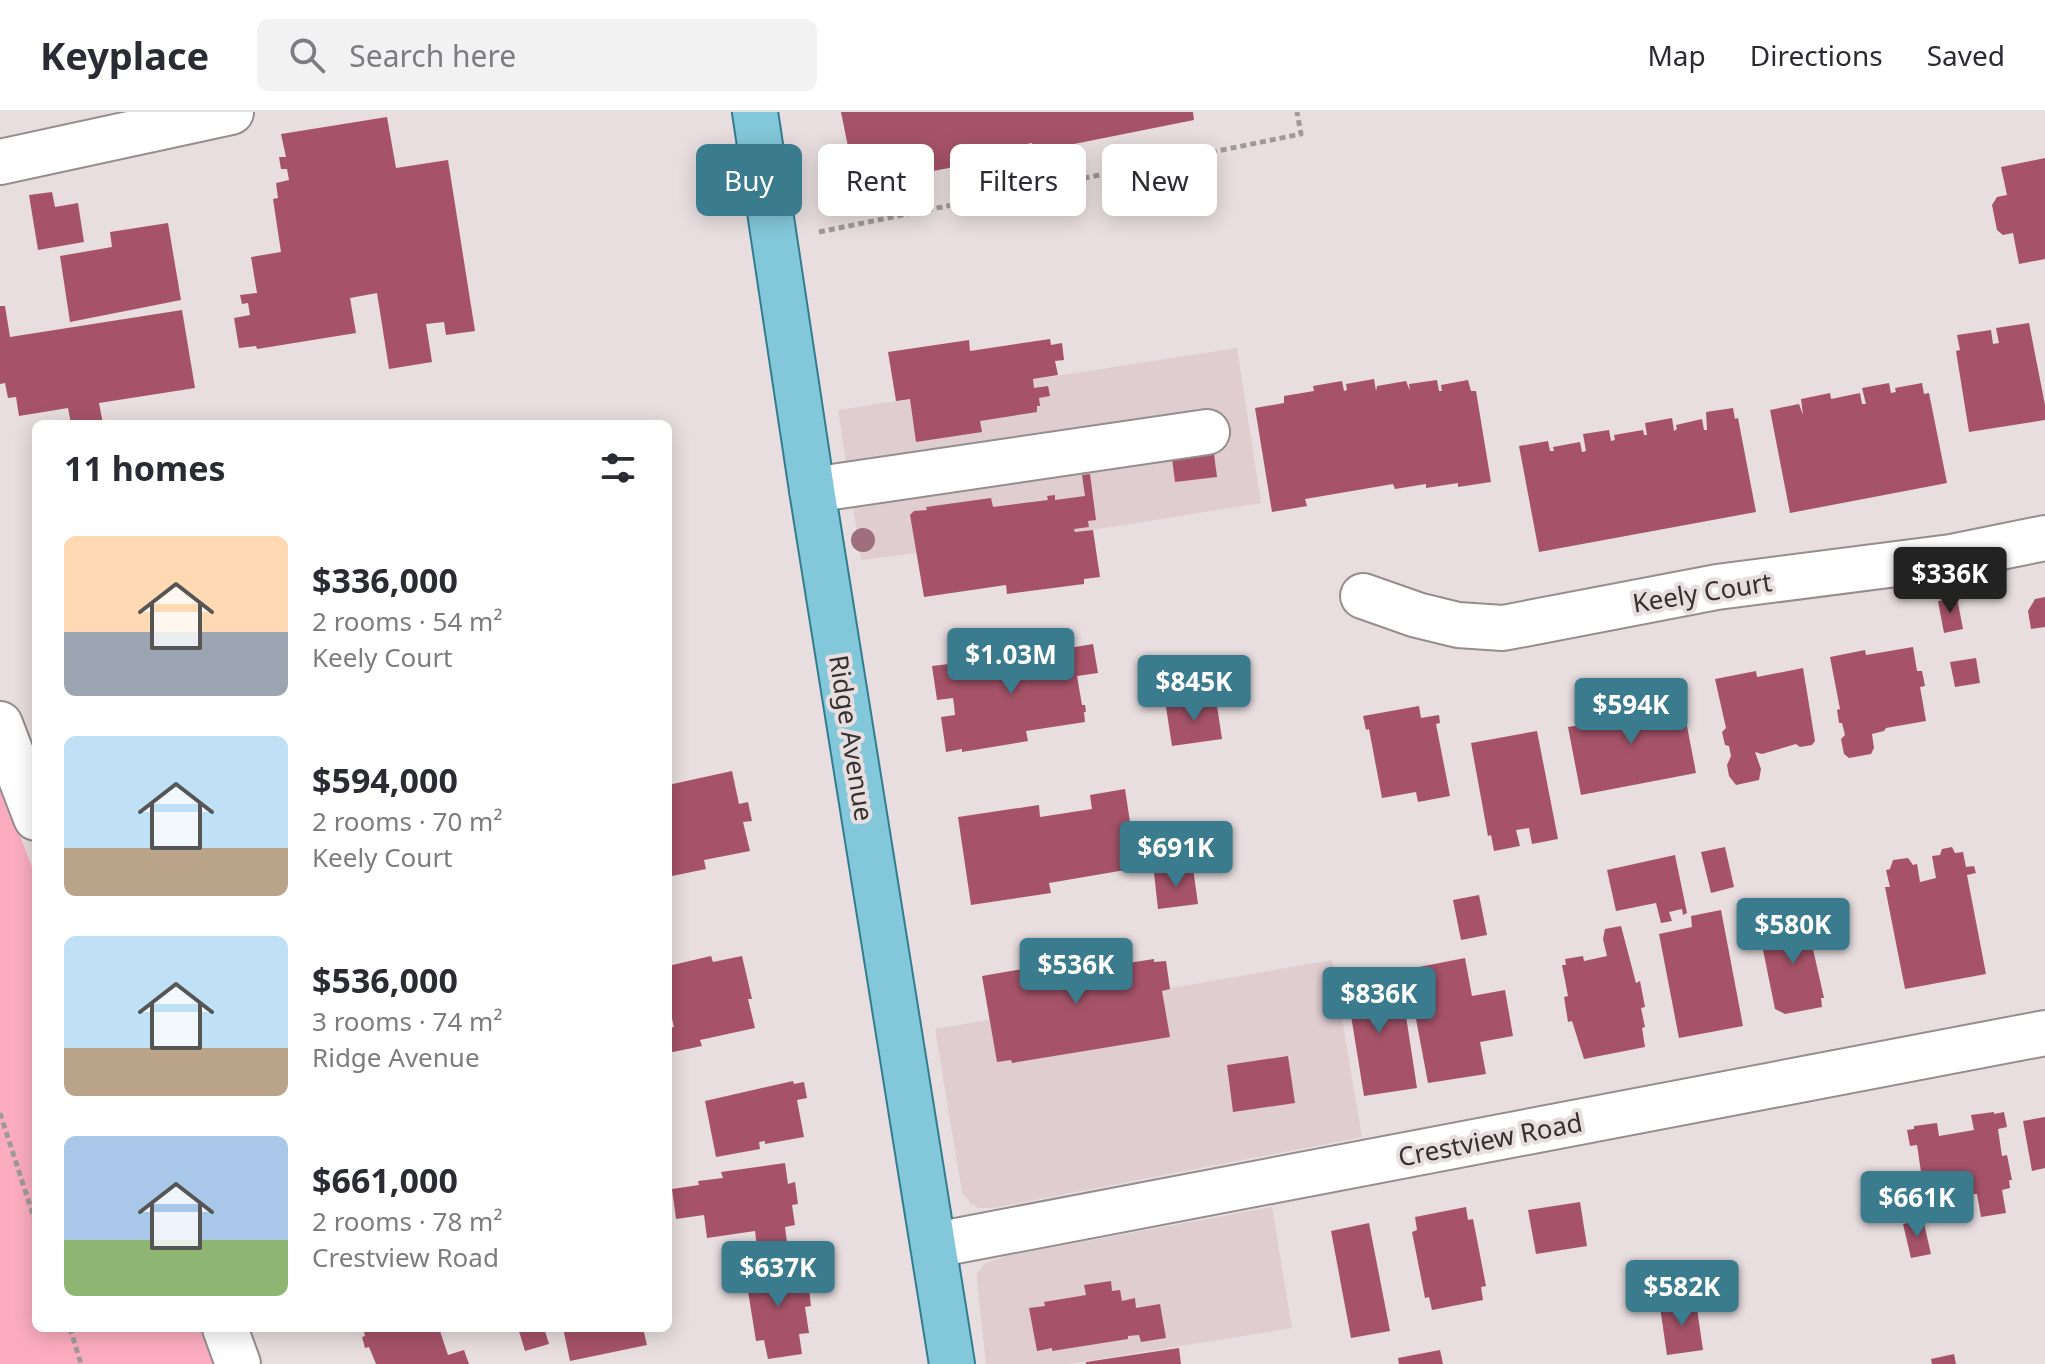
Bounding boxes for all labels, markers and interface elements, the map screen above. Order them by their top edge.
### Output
search box [257,19,817,91]
text: Keyplace [40,29,209,81]
icon: search [285,33,329,77]
text: Search here [349,35,516,76]
text: Map [1647,36,1706,74]
text: Directions [1750,36,1883,74]
text: Saved [1927,36,2005,74]
chip: Buy [696,144,802,216]
chip: Rent [818,144,934,216]
chip: Filters [950,144,1086,216]
chip: New [1102,144,1217,216]
text: 11 homes [64,445,226,491]
icon: filters [596,446,640,490]
pin: $336K [1894,547,2006,615]
text: $336K [1912,555,1988,591]
text: $336,000 [312,557,458,603]
street label: Keely Court [1630,563,1774,621]
icon: home [128,568,224,664]
text: 2 rooms · 54 m² [312,603,502,639]
pin: $1.03M [946,628,1076,696]
text: $1.03M [965,636,1057,672]
text: Keely Court [312,639,453,675]
street label: Ridge Avenue [821,652,883,824]
pin: $845K [1138,655,1250,723]
text: $845K [1156,663,1232,699]
pin: $594K [1575,678,1687,746]
text: $594K [1593,686,1669,722]
text: $594,000 [312,757,458,803]
icon: home [128,768,224,864]
text: 2 rooms · 70 m² [312,803,502,839]
pin: $691K [1120,821,1232,889]
text: $691K [1138,829,1214,865]
text: Keely Court [312,839,453,875]
pin: $580K [1737,898,1849,966]
text: $580K [1755,906,1831,942]
pin: $536K [1020,938,1132,1006]
text: $536K [1038,946,1114,982]
text: $536,000 [312,957,458,1003]
pin: $836K [1323,967,1435,1035]
icon: home [128,968,224,1064]
text: $836K [1341,975,1417,1011]
text: 3 rooms · 74 m² [312,1003,502,1039]
text: Ridge Avenue [312,1039,480,1075]
street label: Crestview Road [1395,1104,1585,1174]
text: $661,000 [312,1157,458,1203]
icon: home [128,1168,224,1264]
pin: $661K [1861,1171,1973,1239]
text: $661K [1879,1179,1955,1215]
text: 2 rooms · 78 m² [312,1203,502,1239]
text: Crestview Road [312,1239,499,1275]
pin: $637K [722,1241,834,1309]
text: $637K [740,1249,816,1285]
pin: $582K [1626,1260,1738,1328]
text: $582K [1644,1268,1720,1304]

